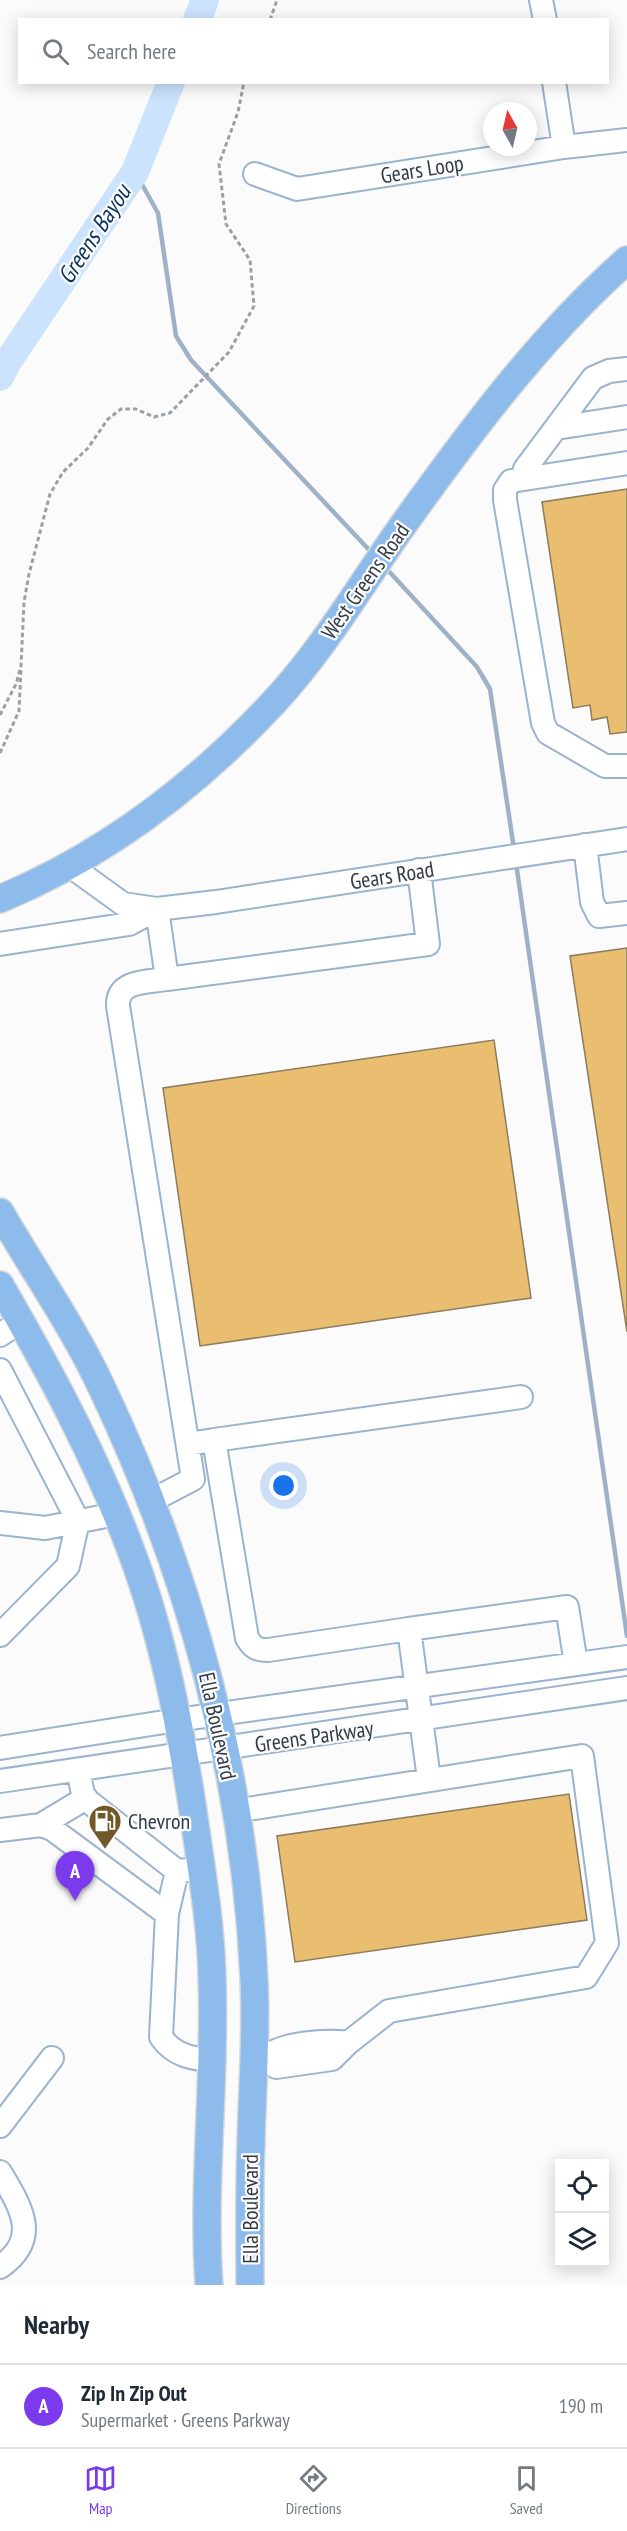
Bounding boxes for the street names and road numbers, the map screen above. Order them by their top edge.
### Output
street label: Gears Loop [379,149,465,189]
street label: West Greens Road [315,518,415,644]
street label: Gears Road [348,855,436,895]
street label: Ella Boulevard [193,1670,243,1782]
street label: Greens Parkway [253,1714,376,1758]
street label: Ella Boulevard [236,2154,264,2264]

